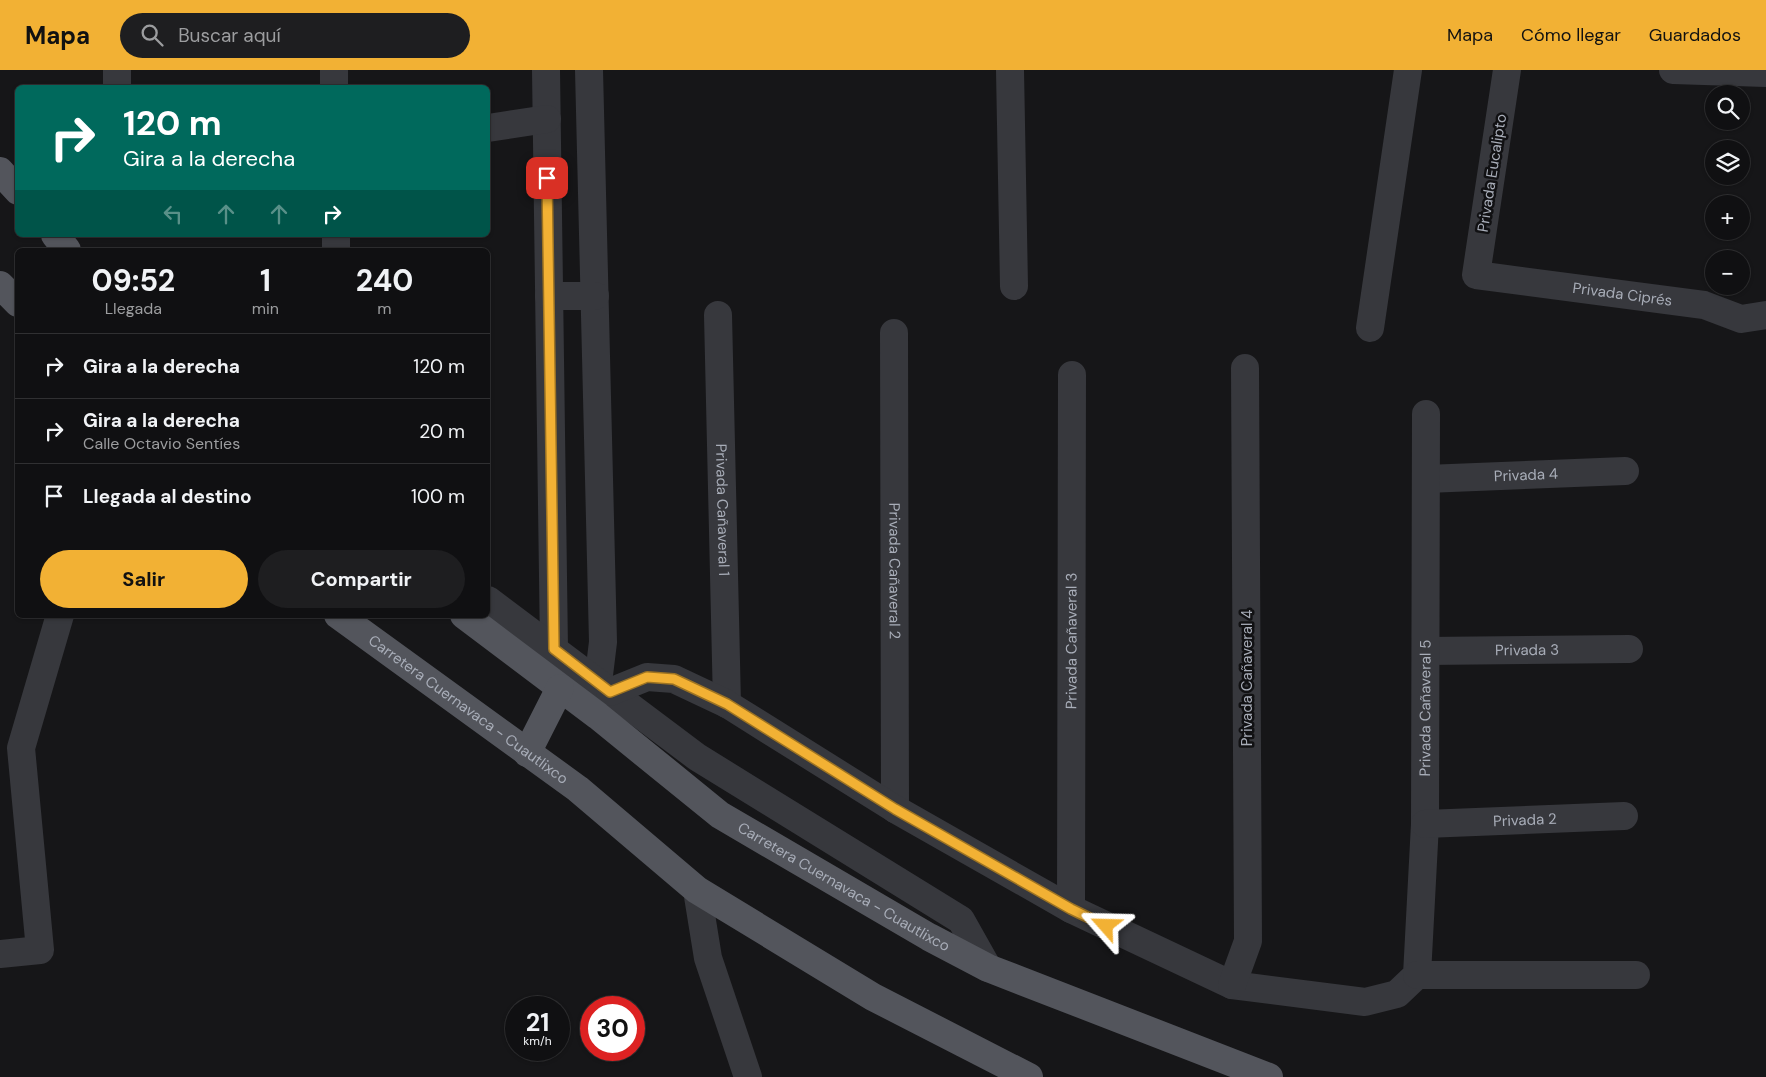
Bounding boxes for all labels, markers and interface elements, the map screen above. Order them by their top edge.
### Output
search box [120,13,470,58]
text: Mapa [25,20,90,51]
icon: search [138,21,166,49]
text: Buscar aquí [178,23,281,48]
text: Mapa [1447,23,1493,47]
text: Cómo llegar [1521,23,1621,47]
text: Guardados [1649,23,1741,47]
map controls [1705,85,1750,295]
button: search [1705,85,1750,130]
text: 120 m [123,100,222,146]
icon: right [40,105,105,170]
street label: Privada Eucalipto [1473,112,1511,234]
button: layers [1705,140,1750,185]
text: Gira a la derecha [123,144,295,173]
pin [526,157,568,199]
icon: arrive [533,164,561,192]
button: + [1705,195,1750,240]
icon: left [159,200,187,228]
icon: ahead [212,200,240,228]
icon: ahead [265,200,293,228]
icon: right [318,200,346,228]
button: − [1705,250,1750,295]
text: 09:52 [92,261,175,300]
text: 1 [260,261,271,300]
text: 240 [356,261,413,300]
street label: Privada Ciprés [1571,278,1673,311]
text: Llegada [105,298,162,319]
text: min [252,298,279,319]
text: m [377,298,392,319]
icon: right [40,352,68,380]
text: Gira a la derecha [83,354,240,379]
text: 120 m [413,354,465,379]
text: Gira a la derecha [83,408,240,433]
icon: right [40,417,68,445]
text: 20 m [419,419,465,444]
text: Calle Octavio Sentíes [83,433,240,454]
street label: Privada Cañaveral 1 [711,444,734,576]
street label: Privada 4 [1493,464,1558,486]
icon: arrive [40,482,68,510]
text: Llegada al destino [83,484,252,509]
text: 100 m [411,484,465,509]
street label: Privada Cañaveral 2 [884,503,905,639]
button: Salir [40,550,248,608]
button: Compartir [258,550,465,608]
street label: Privada Cañaveral 3 [1061,573,1082,709]
street label: Privada Cañaveral 4 [1237,610,1257,746]
street label: Carretera Cuernavaca - Cuautlixco [364,630,572,789]
street label: Privada Cañaveral 5 [1415,640,1435,777]
street label: Privada 3 [1495,640,1559,660]
street label: Privada 2 [1493,809,1557,831]
street label: Carretera Cuernavaca - Cuautlixco [734,817,953,956]
position arrow [1079,899,1131,951]
speed limit sign: 30 [580,996,645,1061]
text: 21 [526,1006,549,1039]
text: km/h [523,1033,552,1049]

